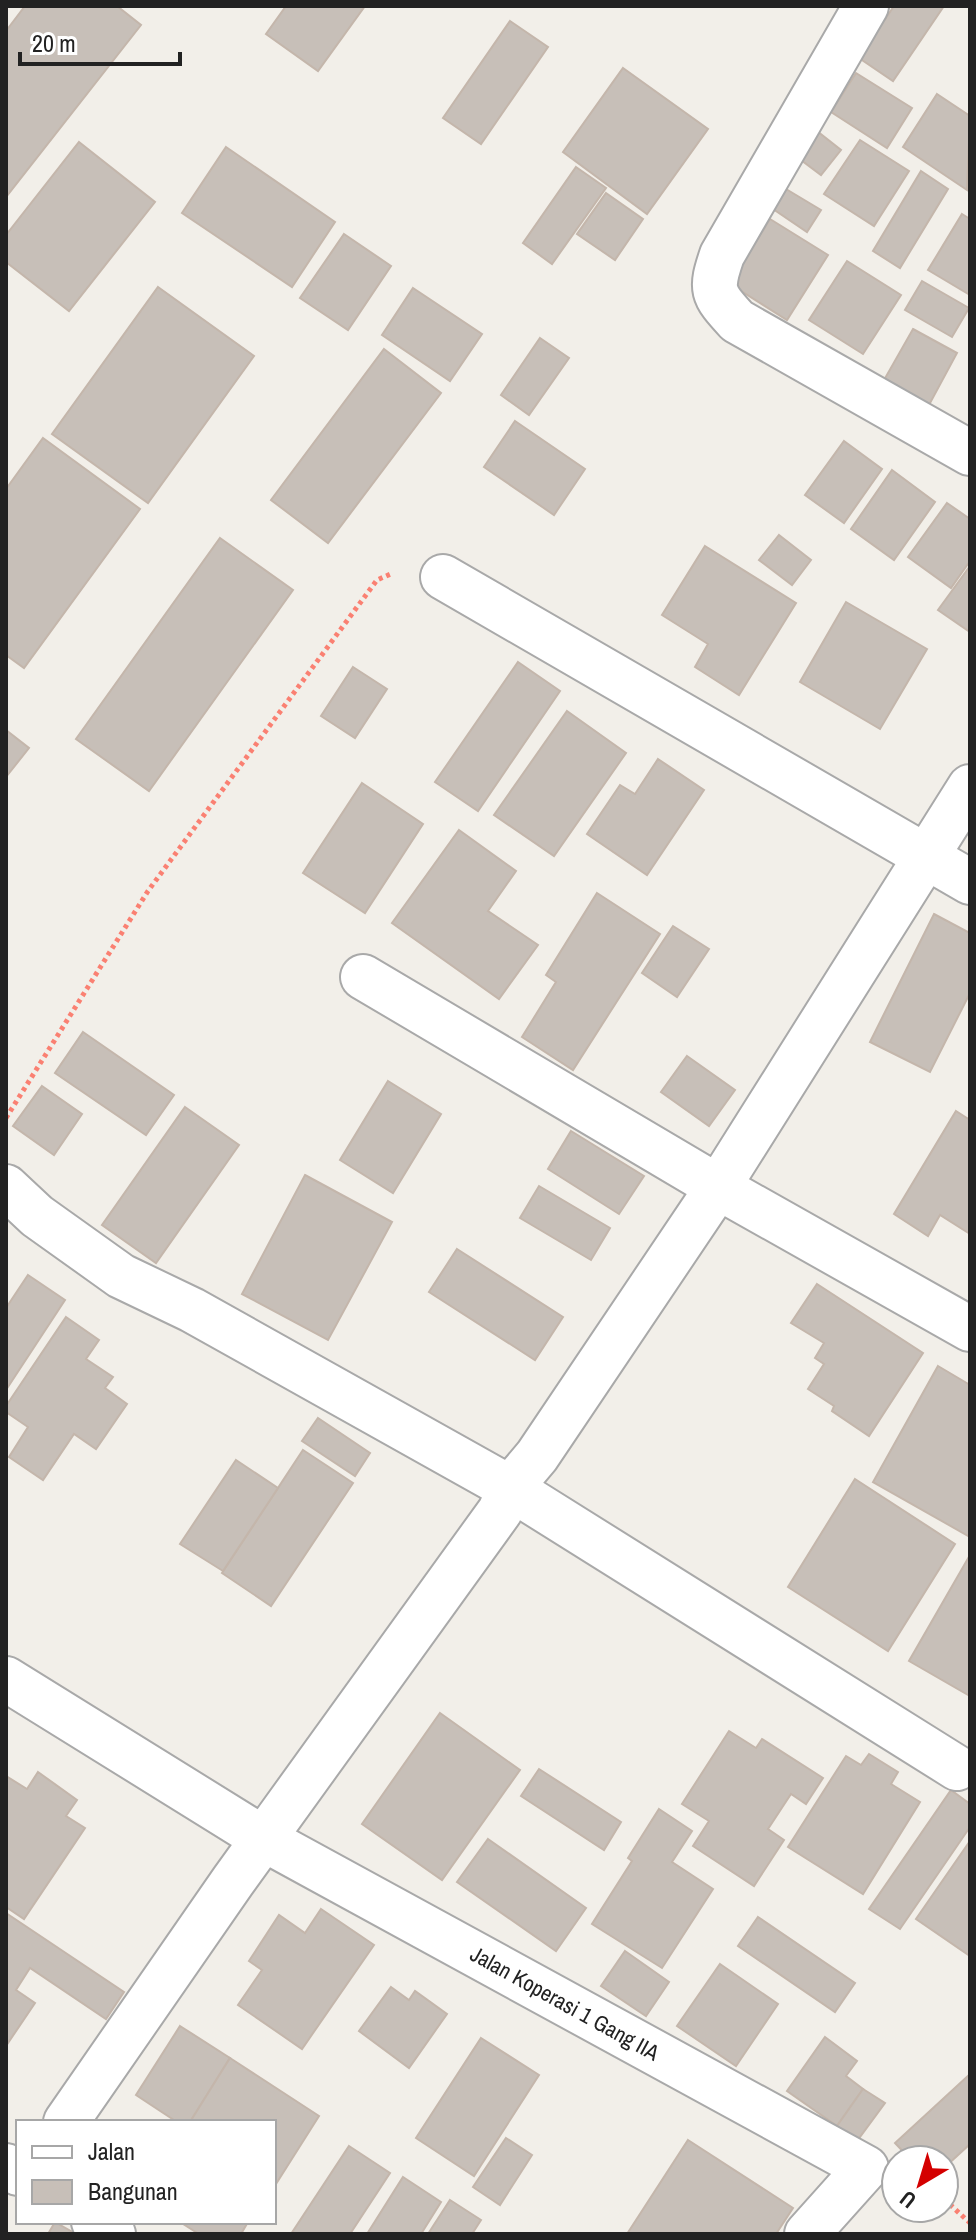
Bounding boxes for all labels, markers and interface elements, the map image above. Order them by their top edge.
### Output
scale bar [20,16,180,66]
text: 20 m [32,27,76,59]
street label: Jalan Koperasi 1 Gang IIA [465,1939,666,2068]
legend [16,2120,276,2224]
text: Jalan [88,2135,135,2167]
north arrow [880,2144,960,2224]
text: Bangunan [88,2175,178,2207]
text: U [893,2184,922,2216]

